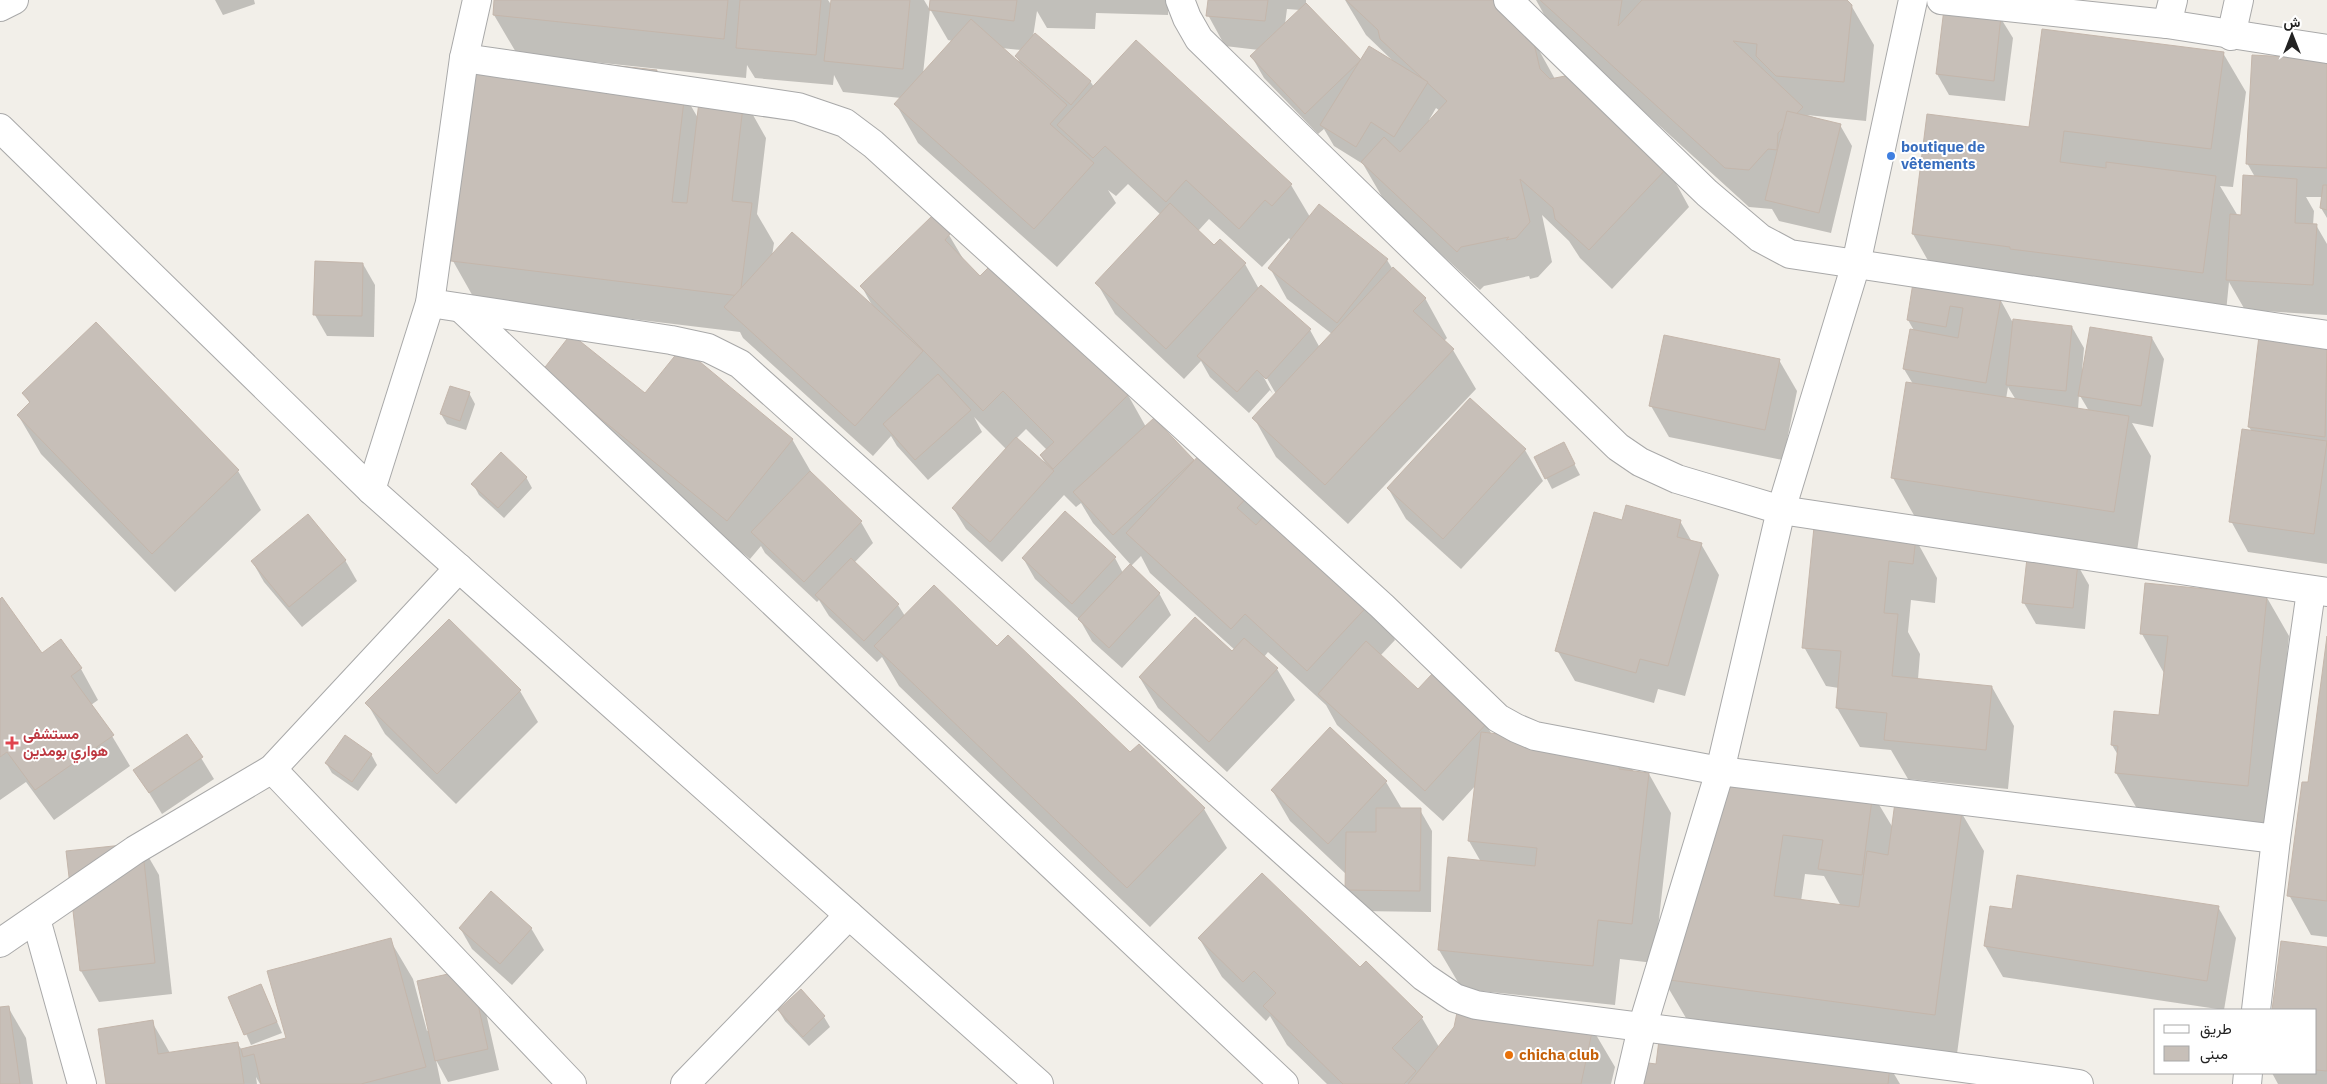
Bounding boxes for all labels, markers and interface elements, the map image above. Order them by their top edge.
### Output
north arrow [2267,10,2317,60]
text: ش [2284,13,2301,31]
place label: boutique de vêtements [1901,137,1985,173]
marker: boutique de vêtements [1885,150,1897,162]
place label: مستشفى هواري بومدين [23,724,108,764]
marker: مستشفى هواري بومدين [5,736,19,750]
legend [2154,1009,2317,1074]
text: طريق [2200,1019,2232,1039]
text: مبنى [2200,1044,2228,1064]
place label: chicha club [1519,1045,1599,1064]
marker: chicha club [1503,1049,1515,1061]

